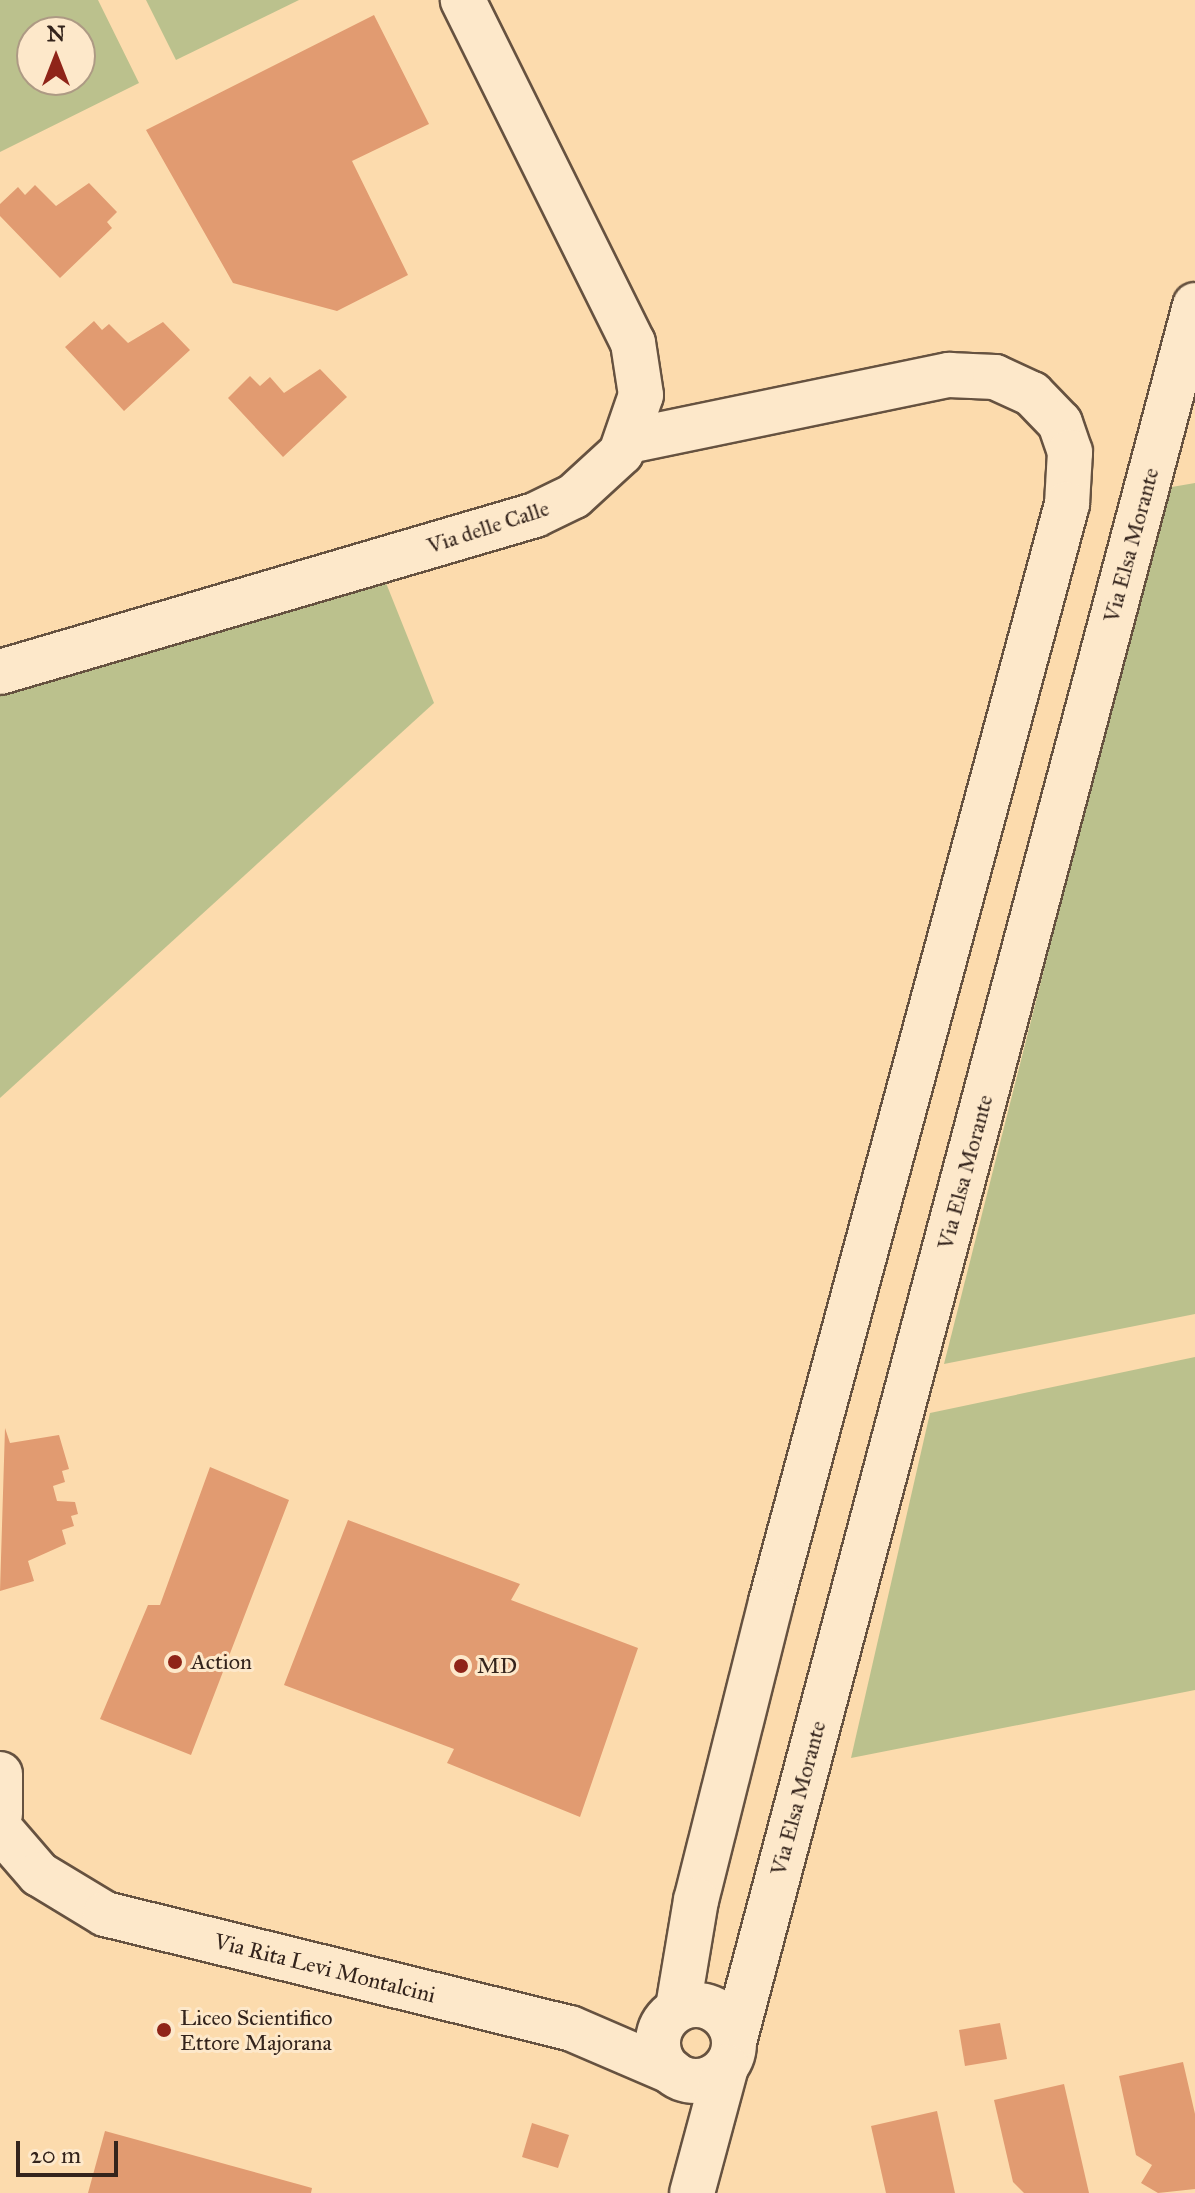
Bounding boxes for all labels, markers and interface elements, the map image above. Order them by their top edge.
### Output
north arrow [16,16,96,96]
text: N [47,20,65,47]
street label: Via Elsa Morante [1098,465,1164,625]
street label: Via delle Calle [424,495,552,559]
street label: Via Elsa Morante [932,1092,998,1252]
place label: Action [191,1649,252,1675]
marker: Action [166,1653,184,1671]
place label: MD [477,1653,517,1679]
marker: MD [452,1657,470,1675]
street label: Via Elsa Morante [765,1718,831,1878]
street label: Via Rita Levi Montalcini [212,1928,438,2008]
place label: Liceo Scientifico Ettore Majorana [180,2004,333,2056]
marker: Liceo Scientifico Ettore Majorana [155,2021,173,2039]
scale bar [20,2125,122,2175]
text: 20 m [30,2140,81,2170]

